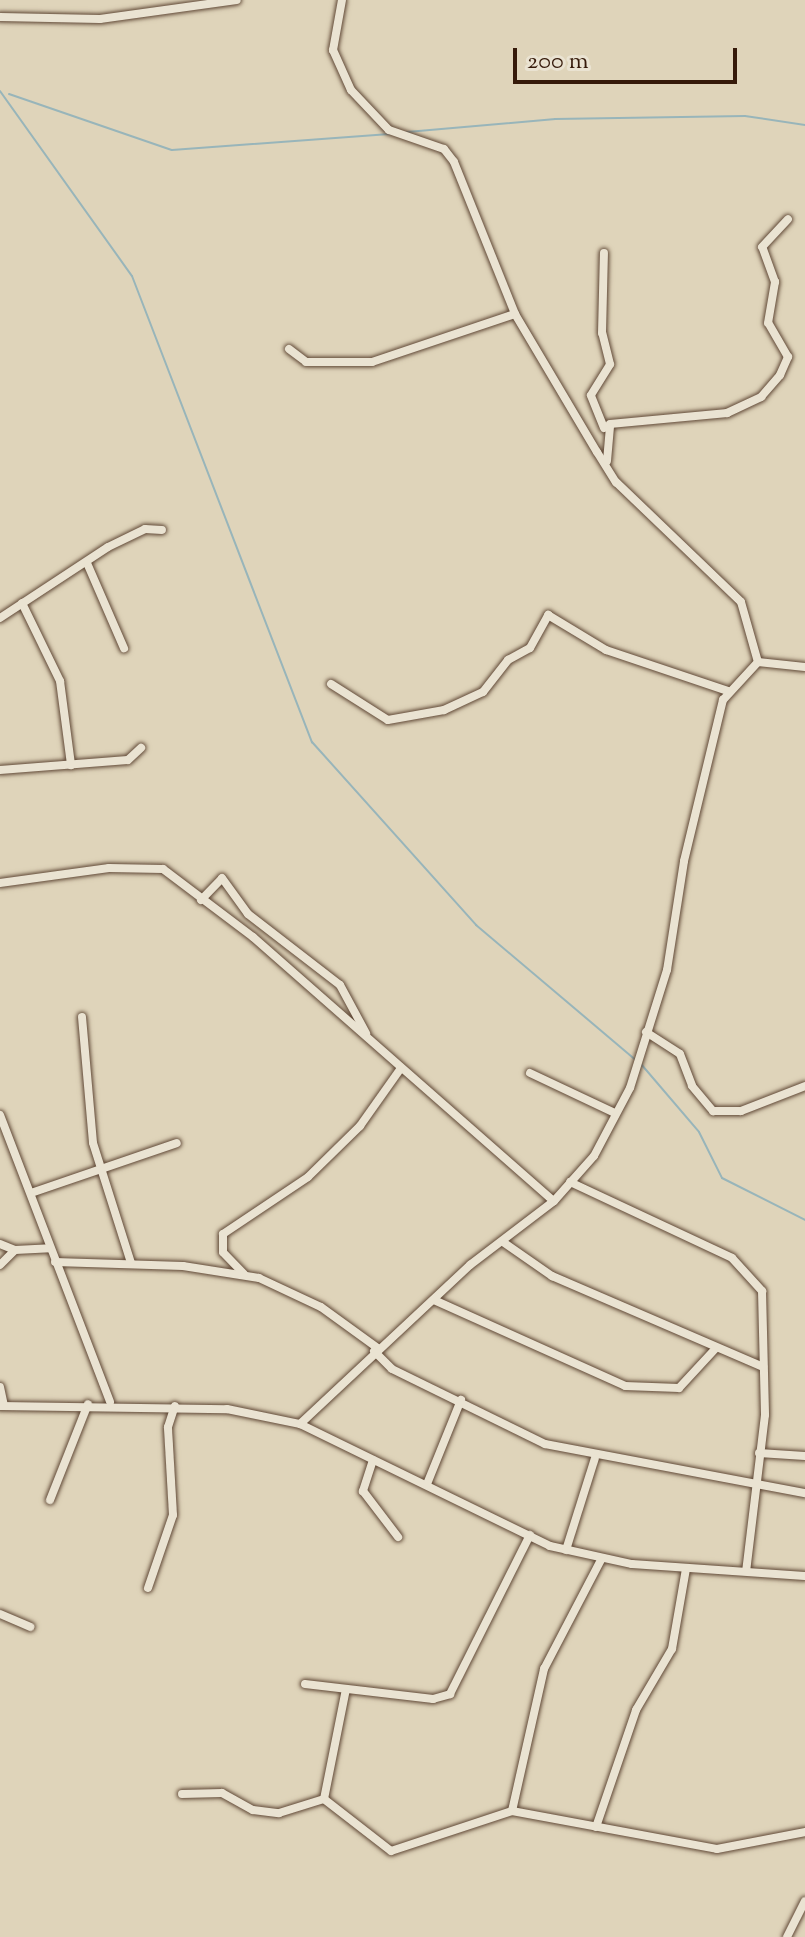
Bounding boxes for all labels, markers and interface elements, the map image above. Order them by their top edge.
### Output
scale bar [517,32,741,82]
text: 200 m [527,45,589,79]

